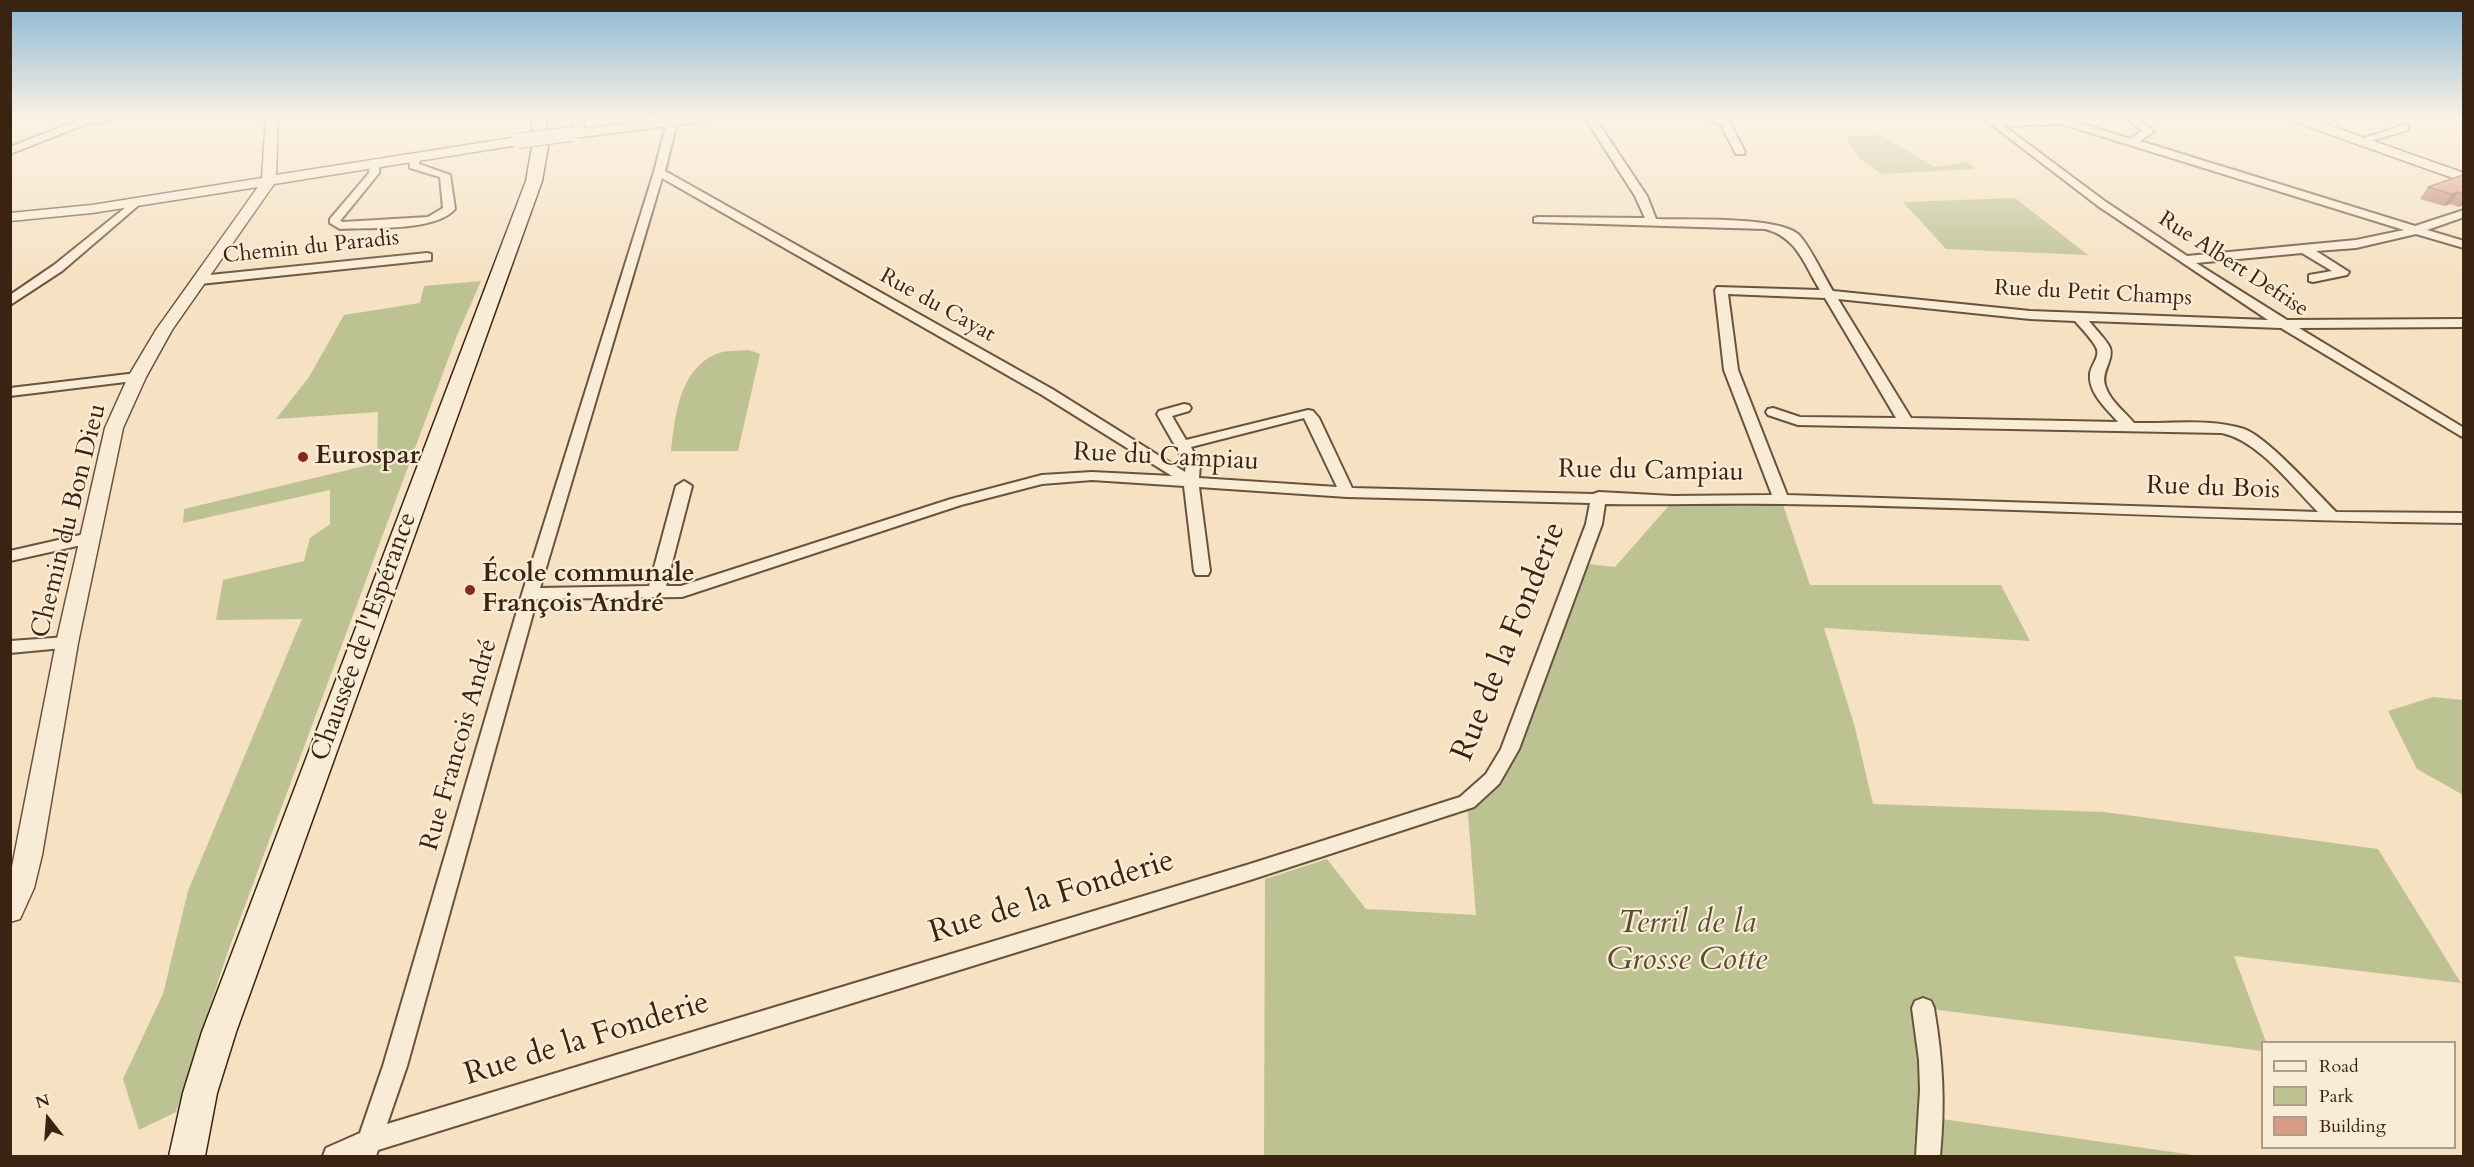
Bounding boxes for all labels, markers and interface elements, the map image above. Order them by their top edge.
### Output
street label: Rue Albert Defrise [2153,207,2313,323]
street label: Chemin du Paradis [222,226,400,270]
street label: Rue du Cayat [875,264,999,348]
street label: Rue du Petit Champs [1993,276,2193,312]
street label: Chemin du Bon Dieu [26,401,114,641]
street label: Rue du Campiau [1072,438,1260,478]
place label: Eurospar [315,441,420,473]
marker: Eurospar [296,450,310,464]
street label: Rue du Campiau [1558,455,1744,489]
street label: Rue du Bois [2146,471,2280,507]
street label: Chaussée de l'Espérance [305,508,425,766]
street label: Rue de la Fonderie [1445,517,1575,767]
place label: École communale François André [482,559,695,620]
marker: École communale François André [463,583,477,597]
street label: Rue Francois André [415,636,505,854]
street label: Rue de la Fonderie [925,842,1179,954]
park label: Terril de la Grosse Cotte [1607,906,1767,981]
street label: Rue de la Fonderie [460,984,714,1096]
legend [2261,1041,2456,1149]
text: Road [2319,1054,2359,1079]
text: Park [2319,1084,2354,1109]
north arrow [18,1089,78,1149]
text: N [33,1089,53,1114]
text: Building [2319,1114,2386,1139]

